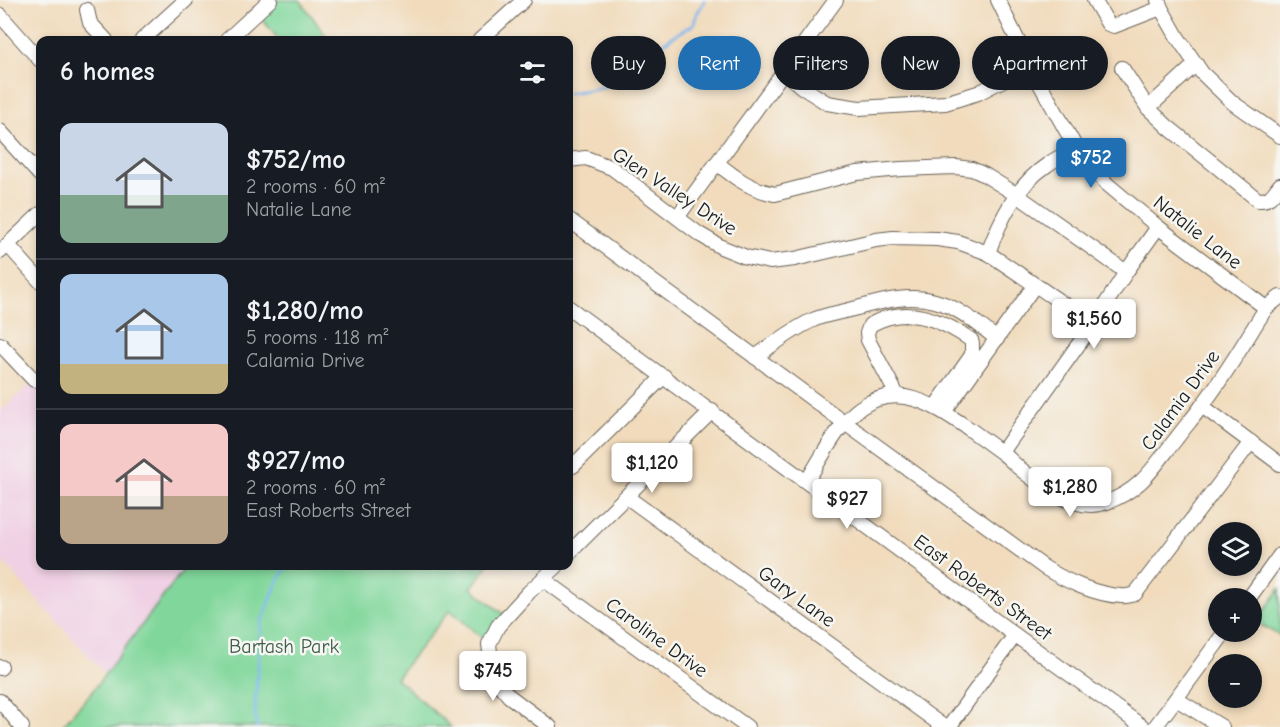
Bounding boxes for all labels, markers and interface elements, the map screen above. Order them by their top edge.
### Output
chip: Buy [591,36,666,90]
chip: Rent [678,36,761,90]
chip: Filters [773,36,869,90]
chip: New [881,36,960,90]
chip: Apartment [972,36,1108,90]
icon: filters [516,56,549,89]
text: 6 homes [60,57,155,87]
pin: $752 [1055,138,1127,189]
street label: Glen Valley Drive [608,143,741,240]
text: $752/mo [246,145,346,175]
text: $752 [1070,146,1112,169]
icon: home [108,147,180,219]
text: 2 rooms · 60 m² [246,175,385,198]
street label: Natalie Lane [1149,191,1246,274]
text: Natalie Lane [246,198,352,221]
text: $1,280/mo [246,296,364,326]
icon: home [108,298,180,370]
pin: $1,560 [1045,299,1143,350]
text: $1,560 [1066,307,1122,330]
text: 5 rooms · 118 m² [246,326,388,349]
street label: Calamia Drive [1136,346,1225,455]
text: Calamia Drive [246,349,364,372]
pin: $1,120 [603,443,701,494]
text: $927/mo [246,446,345,476]
icon: home [108,448,180,520]
text: $1,120 [626,451,678,474]
pin: $1,280 [1021,467,1119,518]
text: $1,280 [1042,475,1098,498]
text: 2 rooms · 60 m² [246,476,385,499]
pin: $927 [811,479,883,530]
text: $927 [826,487,868,510]
text: East Roberts Street [246,499,411,522]
map controls [1208,522,1262,708]
button: layers [1208,522,1262,576]
street label: East Roberts Street [909,530,1057,646]
street label: Gary Lane [754,561,840,632]
button: + [1208,588,1262,642]
street label: Caroline Drive [601,593,712,682]
park label: Bartash Park [229,635,339,658]
pin: $745 [457,651,529,702]
button: − [1208,654,1262,708]
text: $745 [473,659,513,682]

